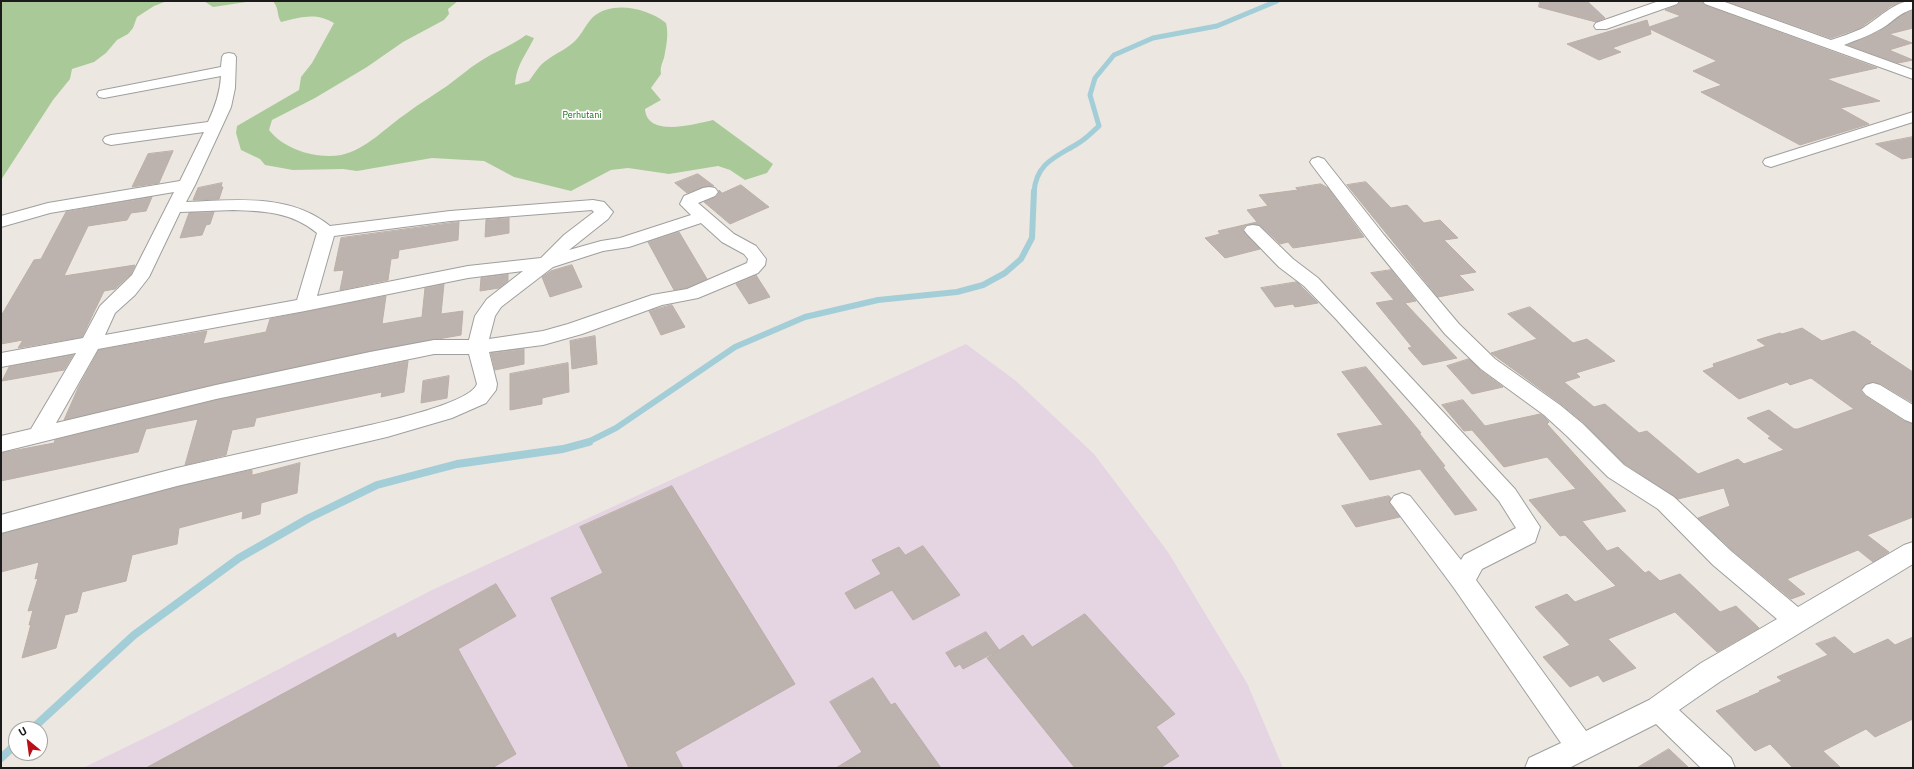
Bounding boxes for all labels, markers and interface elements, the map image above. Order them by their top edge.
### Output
park label: Perhutani [562,110,602,120]
north arrow [8,721,48,761]
text: U [16,723,29,739]

